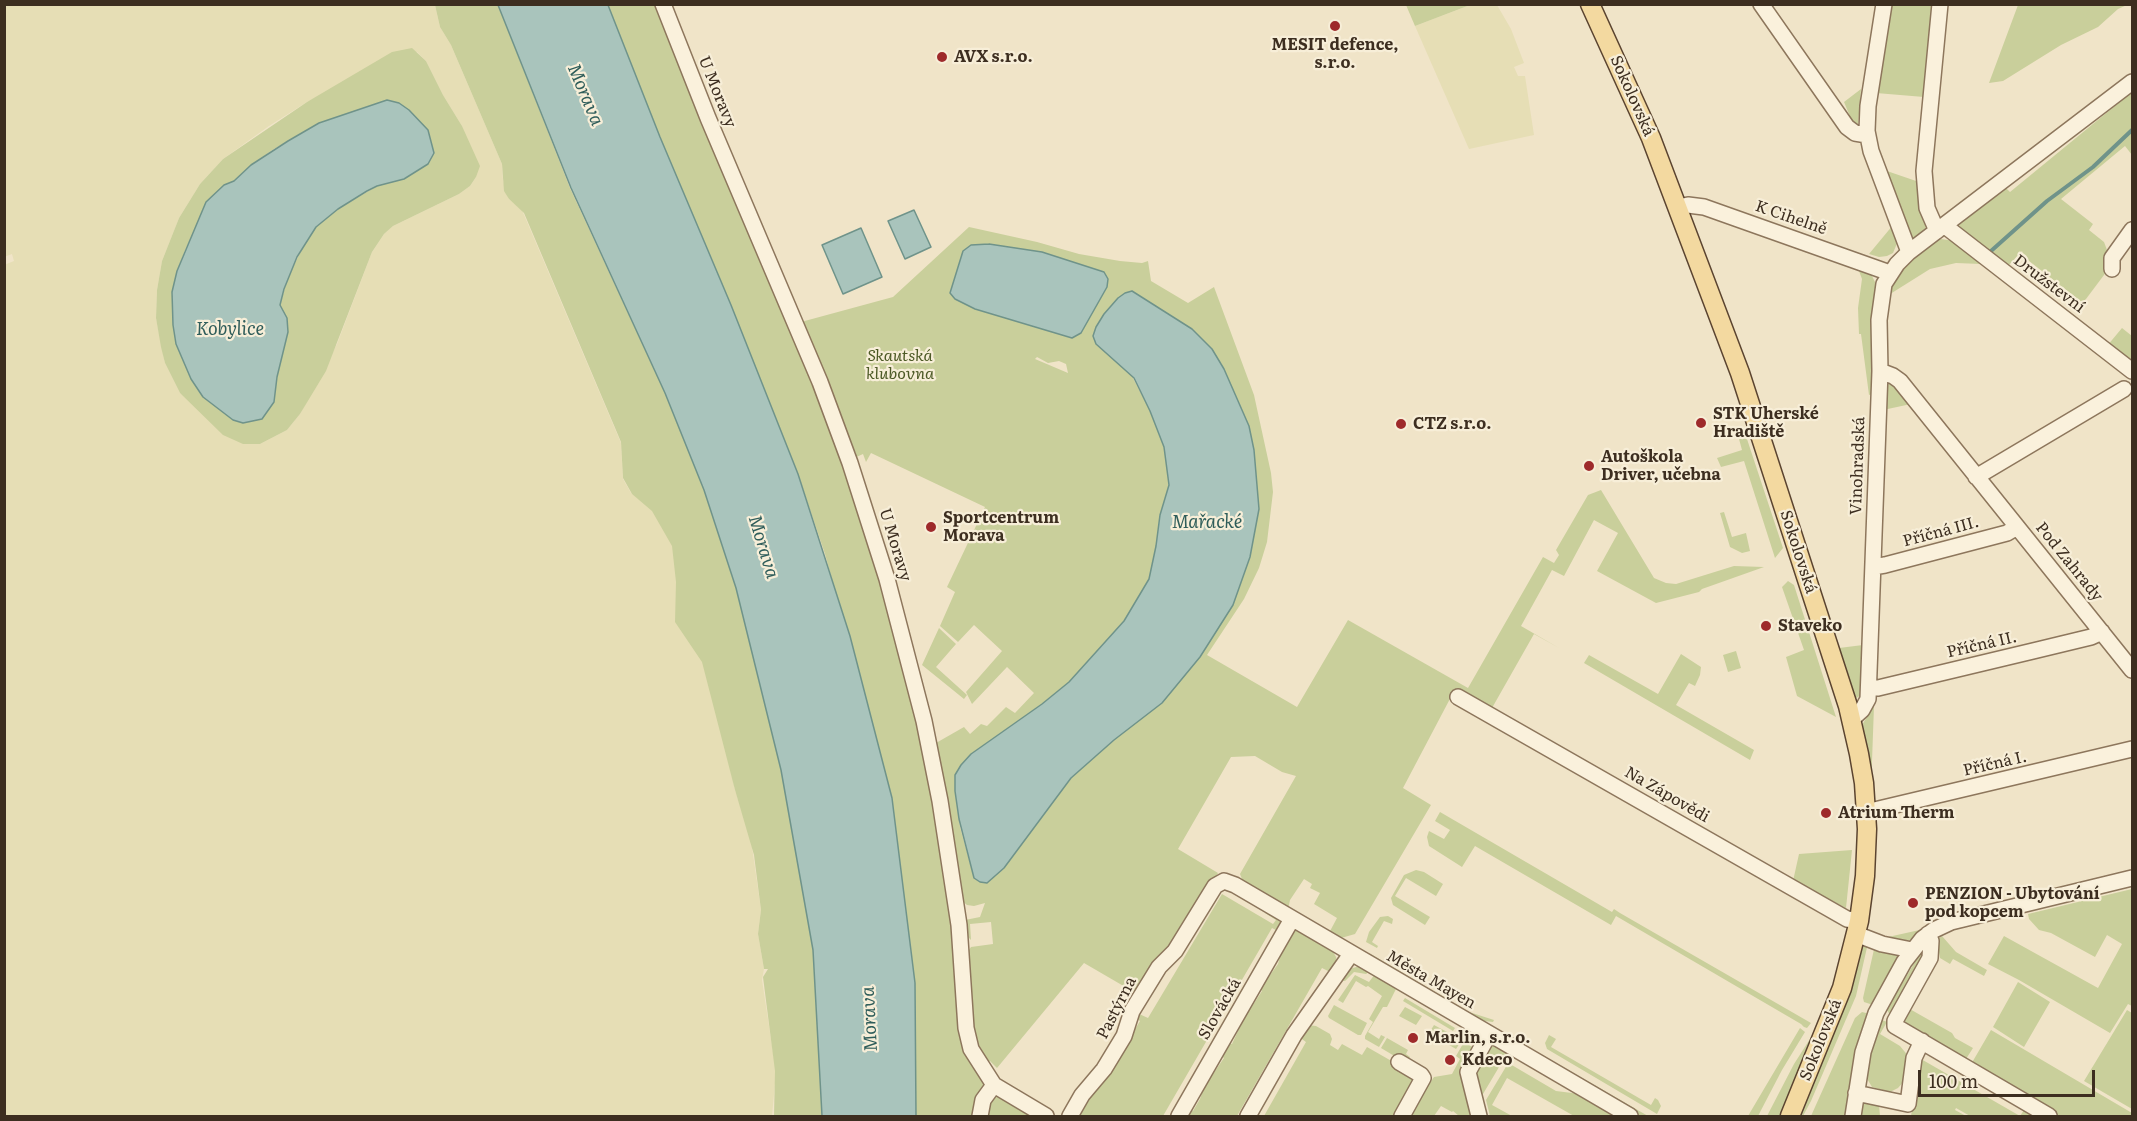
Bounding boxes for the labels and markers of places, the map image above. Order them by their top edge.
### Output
marker: MESIT defence, s.r.o. [1328,19,1342,33]
place label: MESIT defence, s.r.o. [1272,35,1398,73]
place label: AVX s.r.o. [954,47,1033,67]
marker: AVX s.r.o. [935,50,949,64]
place label: STK Uherské Hradiště [1713,404,1819,442]
place label: CTZ s.r.o. [1413,414,1491,434]
marker: STK Uherské Hradiště [1694,416,1708,430]
marker: CTZ s.r.o. [1394,417,1408,431]
place label: Autoškola Driver, učebna [1601,447,1721,485]
marker: Autoškola Driver, učebna [1582,459,1596,473]
place label: Sportcentrum Morava [943,508,1059,546]
marker: Sportcentrum Morava [924,520,938,534]
place label: Staveko [1778,616,1842,636]
marker: Staveko [1759,619,1773,633]
place label: Atrium Therm [1838,803,1955,823]
marker: Atrium Therm [1819,806,1833,820]
place label: PENZION - Ubytování pod kopcem [1925,884,2100,922]
marker: PENZION - Ubytování pod kopcem [1906,896,1920,910]
place label: Marlin, s.r.o. [1425,1028,1531,1048]
marker: Marlin, s.r.o. [1406,1031,1420,1045]
place label: Kdeco [1462,1050,1512,1070]
marker: Kdeco [1443,1053,1457,1067]

